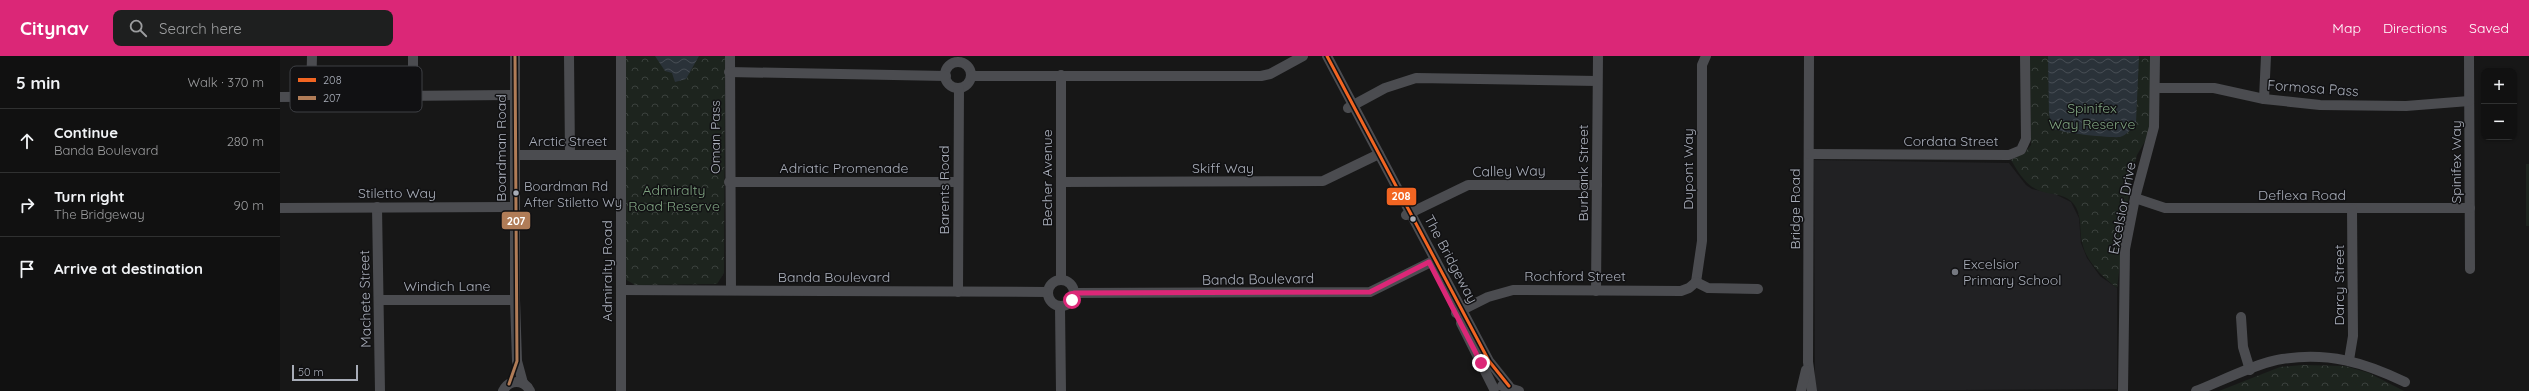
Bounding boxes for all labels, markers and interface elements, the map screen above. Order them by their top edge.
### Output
search box [113,10,393,46]
text: Citynav [20,16,89,40]
icon: search [127,17,149,39]
text: Search here [159,19,242,38]
text: Map [2332,19,2361,37]
text: Directions [2383,19,2447,37]
text: Saved [2469,19,2509,37]
legend [290,66,422,112]
map controls [2481,68,2517,140]
button: + [2481,68,2517,104]
text: 5 min [16,72,60,93]
text: 208 [323,73,342,87]
text: Walk · 370 m [187,74,264,90]
street label: Formosa Pass [2267,76,2359,100]
text: 207 [323,91,341,105]
street label: Boardman Road [492,94,510,202]
park label: Spinifex Way Reserve [2049,99,2135,133]
street label: Oman Pass [706,100,724,174]
button: − [2481,104,2517,140]
street label: Spinifex Way [2447,120,2465,204]
text: Continue [54,123,118,142]
street label: Burbank Street [1574,124,1592,222]
street label: Dupont Way [1679,128,1697,210]
street label: Becher Avenue [1038,129,1056,227]
icon: ahead [16,130,38,152]
street label: Arctic Street [529,132,607,150]
street label: Cordata Street [1904,132,1999,150]
text: 280 m [227,133,264,149]
text: Banda Boulevard [54,142,158,158]
street label: Barents Road [935,146,953,234]
street label: Adriatic Promenade [780,159,908,177]
street label: Skiff Way [1192,159,1254,177]
street label: Excelsior Drive [2104,160,2140,256]
street label: Calley Way [1472,161,1546,181]
street label: Bridge Road [1786,169,1804,249]
place label: Boardman Rd After Stiletto Wy [524,178,622,210]
park label: Admiralty Road Reserve [628,181,720,215]
street label: Stiletto Way [358,184,436,202]
street label: Deflexa Road [2258,186,2346,204]
text: Turn right [54,187,125,206]
line badge: 208 [1386,187,1417,206]
marker: Boardman Rd After Stiletto Wy [511,188,521,198]
text: 208 [1391,189,1411,203]
icon: right [16,194,38,216]
text: 90 m [234,197,264,213]
text: The Bridgeway [54,206,145,222]
line badge: 207 [501,211,531,230]
street label: The Bridgeway [1420,212,1482,306]
text: 207 [507,214,525,228]
unlabelled marker [1408,214,1418,224]
street label: Admiralty Road [598,220,616,322]
street label: Darcy Street [2330,244,2348,325]
street label: Machete Street [355,250,375,348]
place label: Excelsior Primary School [1963,255,2061,289]
icon: arrive [16,258,38,280]
text: Arrive at destination [54,259,203,278]
street label: Rochford Street [1524,267,1626,285]
marker: Excelsior Primary School [1950,267,1960,277]
street label: Banda Boulevard [778,268,890,286]
street label: Banda Boulevard [1202,269,1314,289]
street label: Windich Lane [403,277,491,295]
route start [1063,291,1081,309]
route end [1472,354,1490,372]
scale bar [292,363,358,382]
text: 50 m [298,365,324,379]

